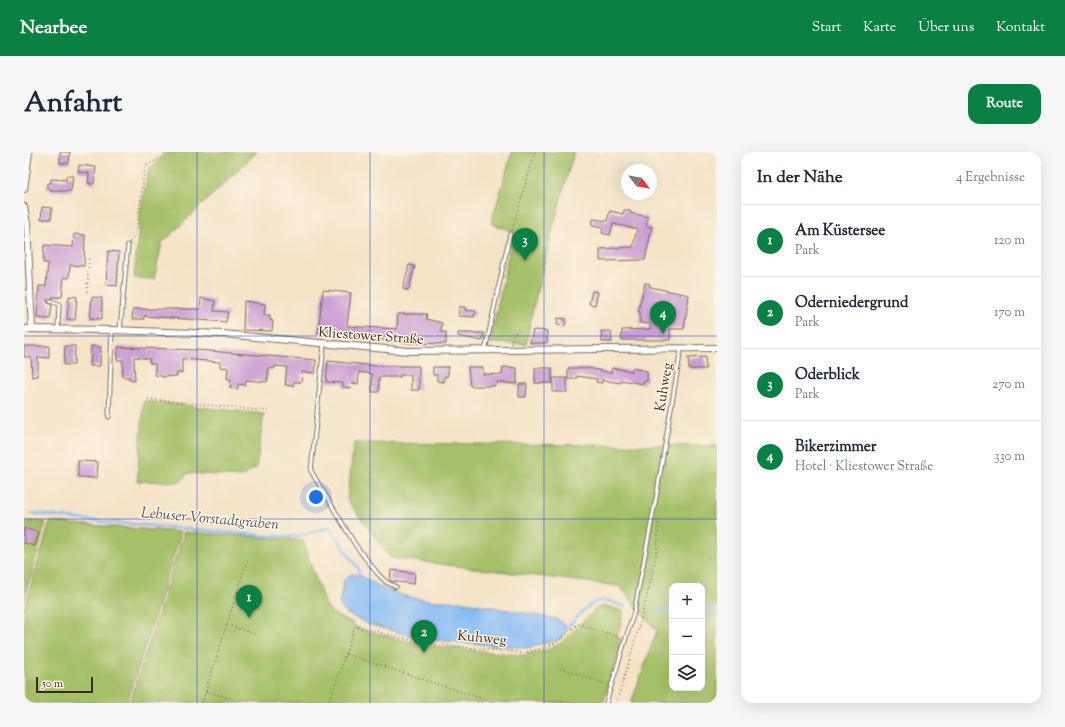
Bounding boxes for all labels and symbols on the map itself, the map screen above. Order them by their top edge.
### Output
north arrow [621,164,657,200]
pin: 3 [512,228,538,261]
pin: 4 [650,301,676,334]
street label: Kliestower Straße [318,323,424,351]
street label: Kuhweg [651,361,679,413]
your location [306,487,326,507]
water label: Lebuser Vorstadtgraben [140,503,280,536]
pin: 1 [236,585,262,618]
pin: 2 [411,620,437,653]
street label: Kuhweg [456,626,507,652]
scale bar [36,675,93,694]

